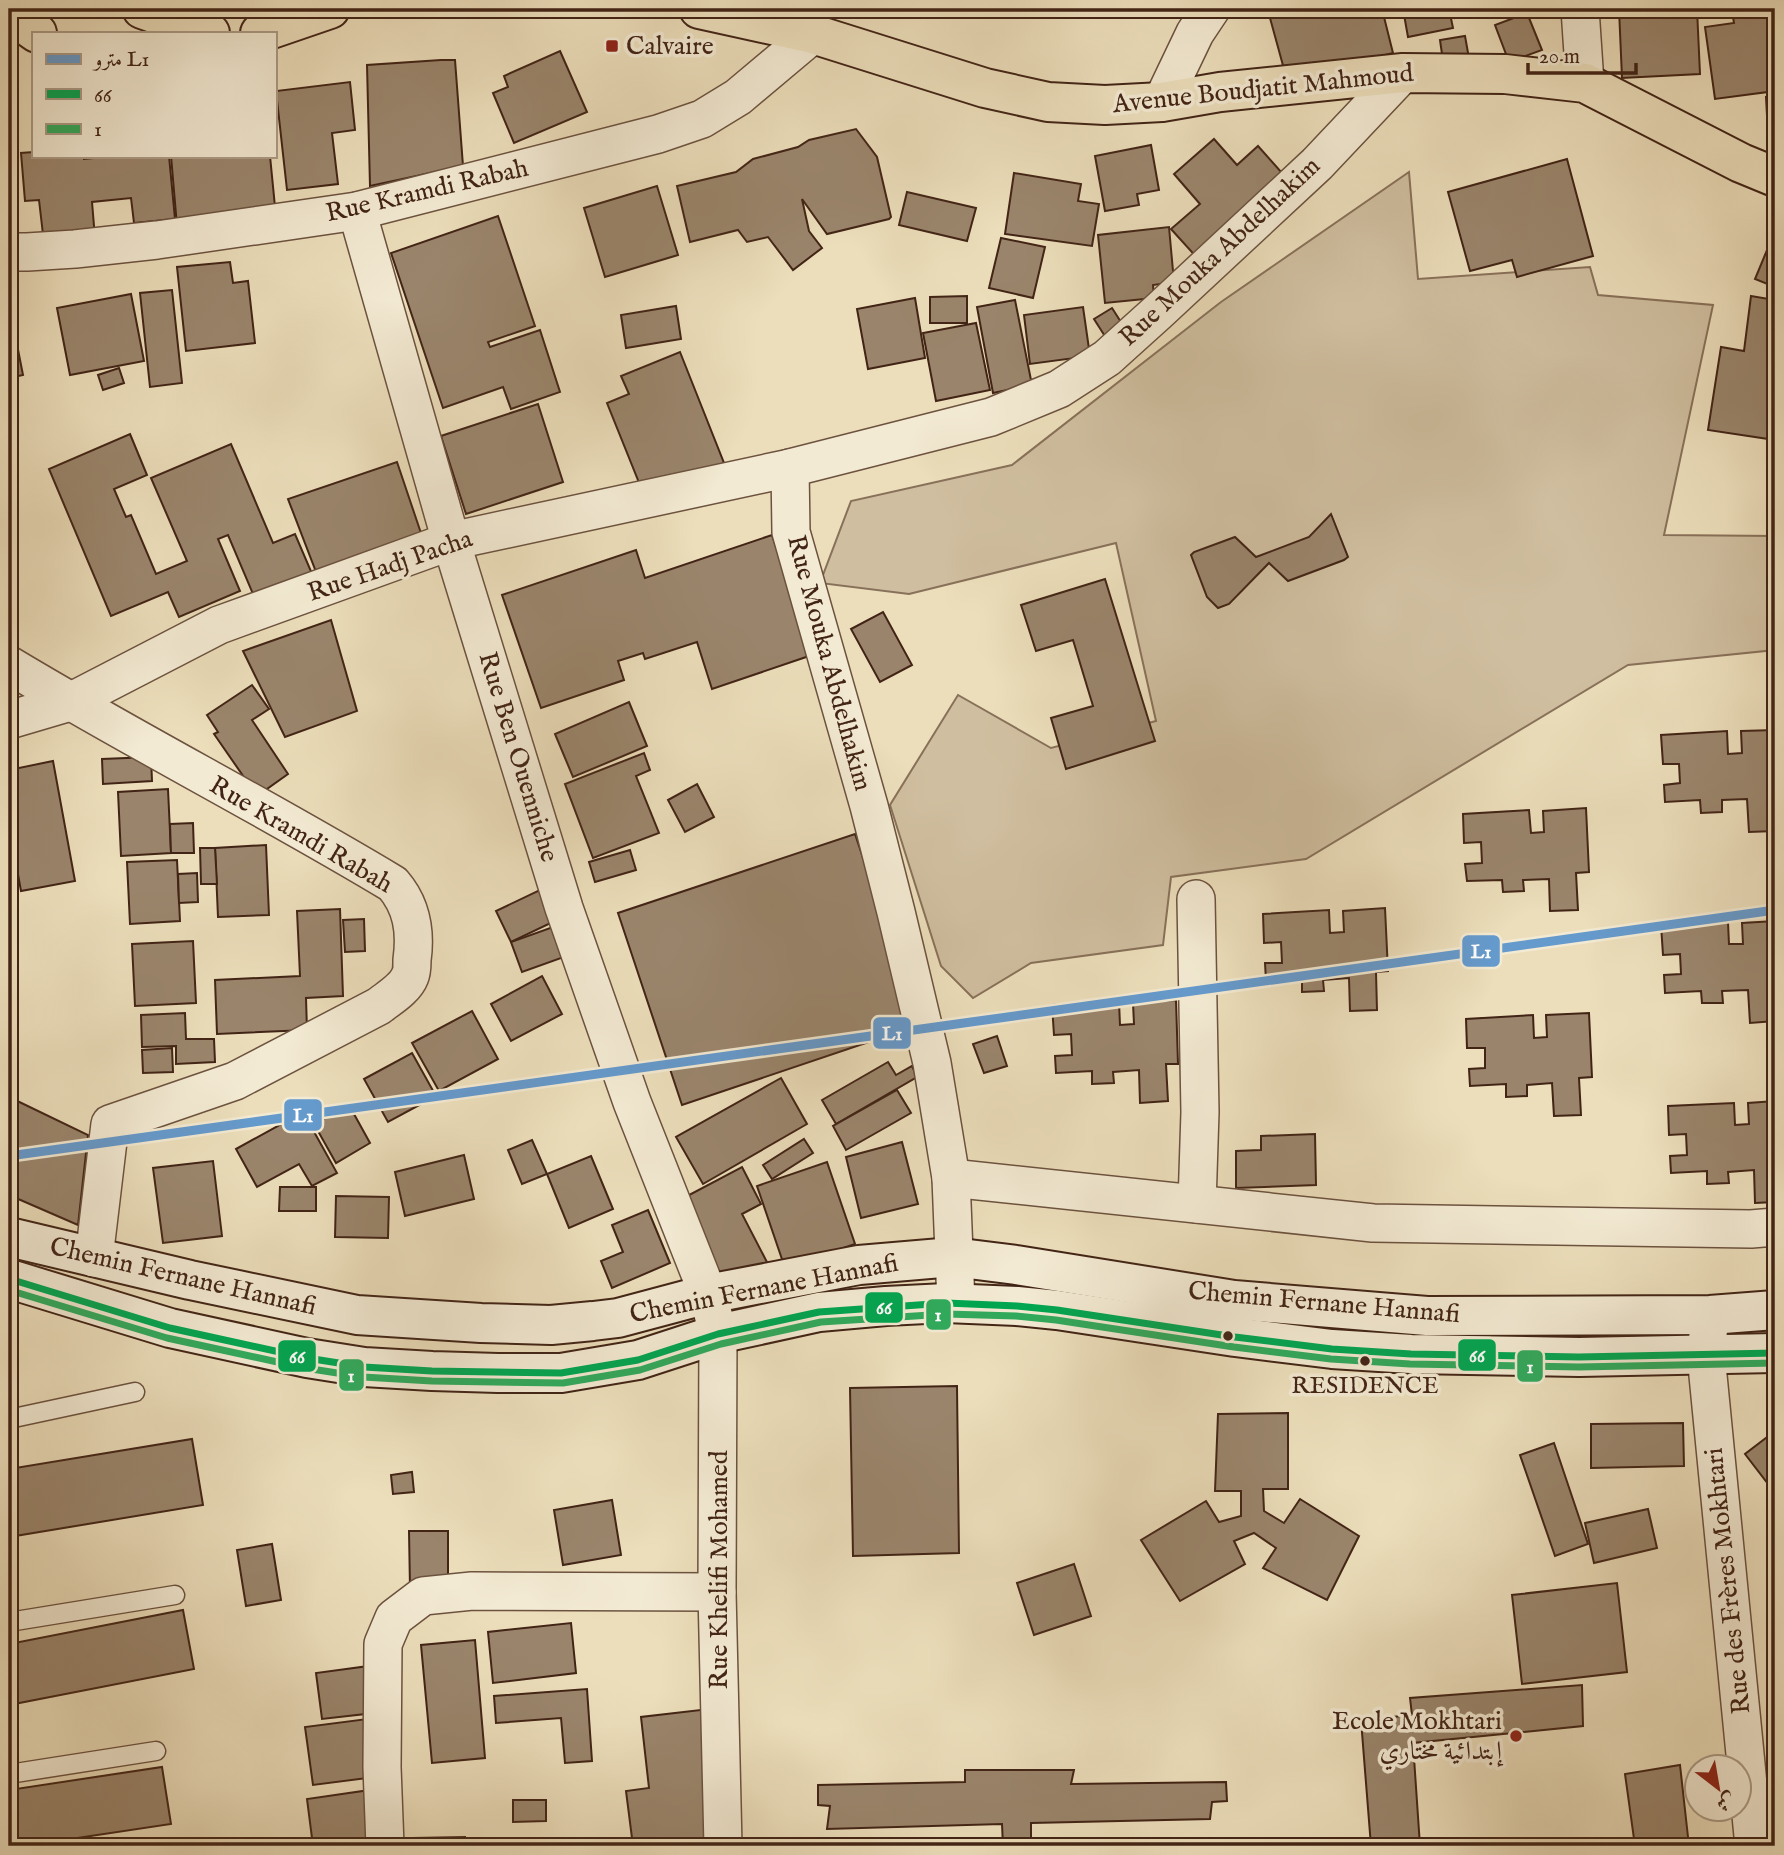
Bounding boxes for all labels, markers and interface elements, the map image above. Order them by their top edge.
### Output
place label: Calvaire [626,30,714,63]
legend [32,32,276,158]
scale bar [1528,32,1637,76]
marker: Calvaire [604,38,620,54]
text: 20 m [1539,44,1580,71]
text: مترو L1 [92,47,149,74]
street label: Avenue Boudjatit Mahmoud [1110,57,1415,121]
text: 66 [94,83,113,110]
text: 1 [94,117,102,144]
street label: Rue Mouka Abdelhakim [1112,150,1328,354]
street label: Rue Kramdi Rabah [323,152,532,230]
street label: Rue Hadj Pacha [303,522,478,610]
street label: Rue Mouka Abdelhakim [779,531,879,795]
street label: Rue Ben Ouenniche [470,648,566,866]
street label: Rue Kramdi Rabah [203,769,399,901]
line badge: L1 [1461,934,1501,968]
text: L1 [1471,941,1491,965]
line badge: L1 [872,1016,912,1050]
text: L1 [882,1023,902,1047]
line badge: L1 [283,1098,323,1132]
text: L1 [293,1105,313,1129]
street label: Chemin Fernane Hannafi [46,1230,320,1324]
street label: Chemin Fernane Hannafi [627,1247,901,1331]
street label: Chemin Fernane Hannafi [1187,1275,1461,1331]
line badge: 66 [864,1291,904,1324]
text: 66 [876,1297,893,1321]
line badge: 1 [925,1298,952,1331]
text: 1 [934,1304,942,1328]
unlabelled marker [1221,1329,1235,1343]
line badge: 66 [1457,1338,1497,1372]
line badge: 66 [277,1339,317,1373]
text: 66 [1469,1345,1486,1369]
text: 66 [289,1346,306,1370]
line badge: 1 [1516,1349,1544,1383]
marker: RESIDENCE [1358,1354,1372,1368]
text: 1 [1526,1356,1534,1380]
line badge: 1 [338,1358,365,1392]
text: 1 [347,1365,355,1389]
place label: RESIDENCE [1291,1371,1439,1402]
street label: Rue des Frères Mokhtari [1698,1446,1758,1716]
street label: Rue Khelifi Mohamed [703,1450,736,1690]
place label: Ecole Mokhtari إبتدائية مختاري [1332,1705,1504,1771]
marker: Ecole Mokhtari إبتدائية مختاري [1508,1728,1524,1744]
north arrow [1682,1754,1752,1824]
text: ش [1711,1786,1740,1816]

